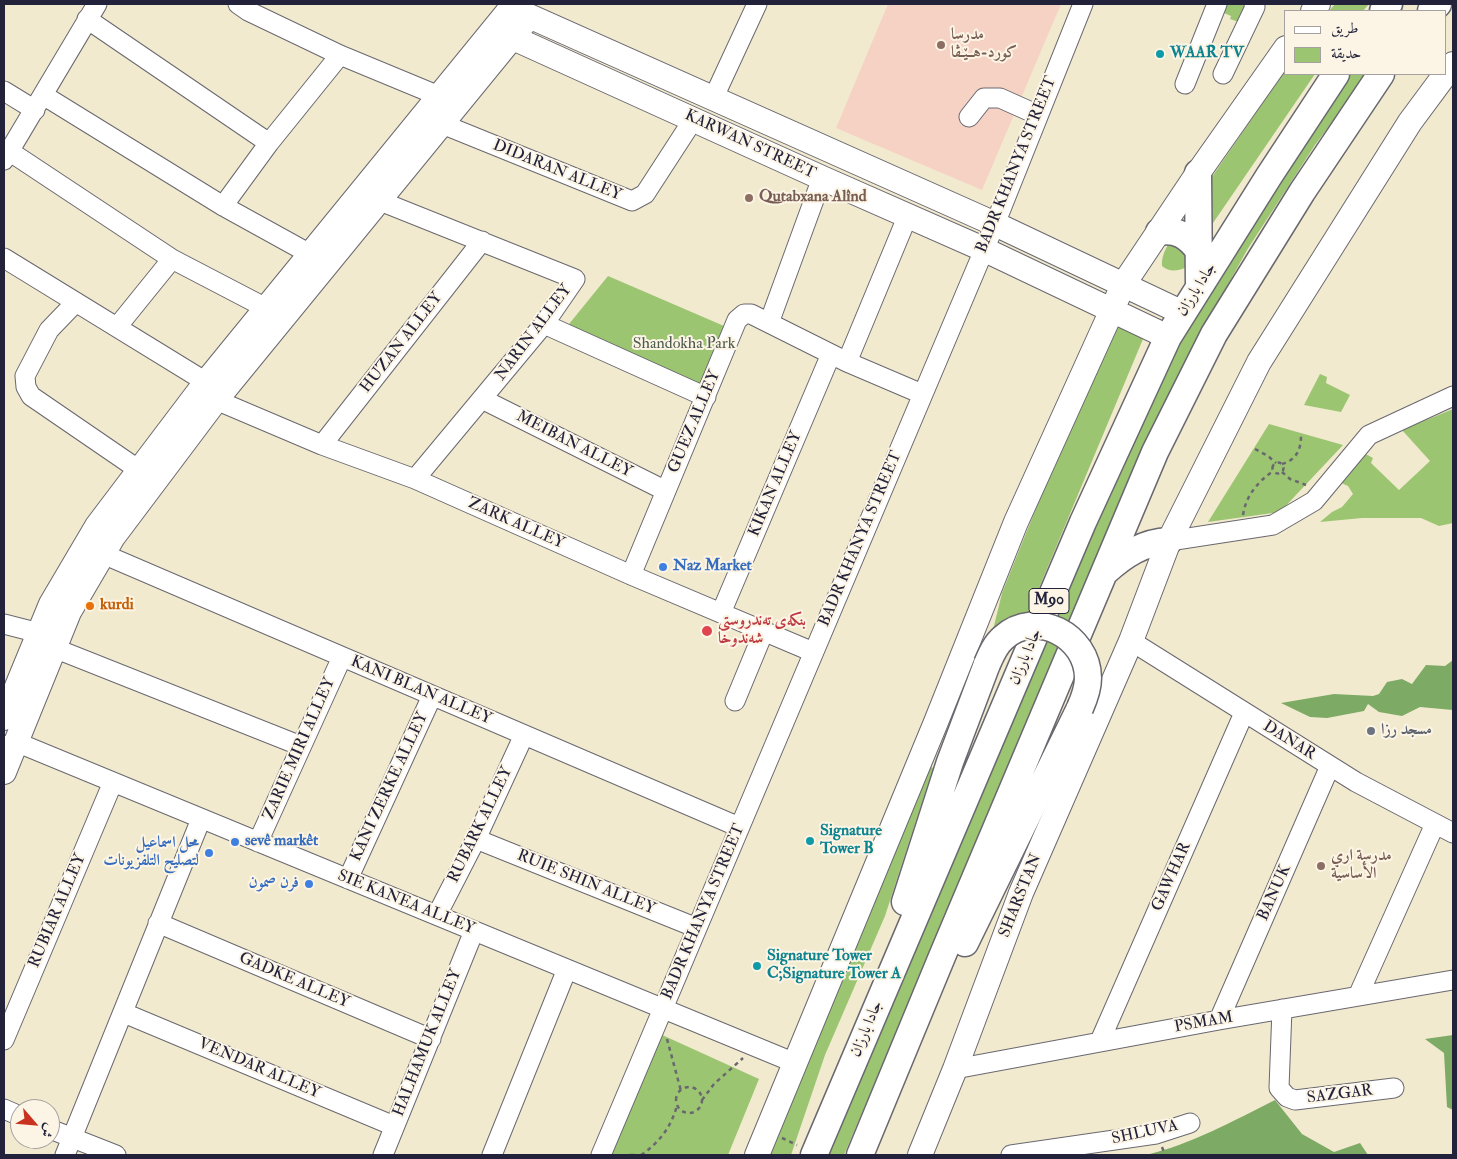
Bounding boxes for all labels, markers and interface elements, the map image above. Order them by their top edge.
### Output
legend [1284,10,1447,75]
text: طريق [1331,19,1358,38]
place label: مدرسا كورد-هــێـڤا [951,26,1017,64]
marker: مدرسا كورد-هــێـڤا [935,39,947,51]
place label: WAAR TV [1170,44,1244,64]
text: حديقة [1331,44,1361,63]
marker: WAAR TV [1154,48,1166,60]
street label: BADR KHANYA STREET [973,74,1061,256]
street label: KARWAN STREET [681,106,819,184]
street label: DIDARAN ALLEY [490,136,624,206]
place label: Qutabxana Alînd [759,188,867,208]
marker: Qutabxana Alînd [743,192,755,204]
street label: جادا بارزان [1173,260,1221,320]
street label: NARIN ALLEY [492,281,576,385]
street label: HUZAN ALLEY [357,289,447,397]
park label: Shandokha Park [633,335,735,355]
street label: GUEZ ALLEY [665,368,725,476]
street label: MEIBAN ALLEY [513,407,635,483]
street label: KIKAN ALLEY [745,428,807,540]
street label: BADR KHANYA STREET [815,448,907,630]
street label: ZARK ALLEY [465,494,567,554]
place label: Naz Market [673,557,752,577]
marker: Naz Market [657,561,669,573]
road number: M90 [1029,588,1069,614]
place label: kurdi [100,596,134,616]
marker: kurdi [84,600,96,612]
place label: بنکەی تەندروستی شەندوخا [718,612,806,650]
marker: بنکەی تەندروستی شەندوخا [700,624,714,638]
street label: جادا بارزان [1006,626,1046,688]
street label: KANI BLAN ALLEY [348,653,494,729]
street label: ZARIE MIRI ALLEY [260,675,340,823]
street label: KANI ZERKE ALLEY [347,709,433,865]
street label: DANAR [1259,717,1319,765]
place label: مسجد رزا [1381,721,1432,741]
marker: مسجد رزا [1365,725,1377,737]
street label: RUBARK ALLEY [445,764,517,886]
street label: BADR KHANYA STREET [658,821,750,1003]
place label: Signature Tower B [820,822,882,860]
place label: sevê markêt [245,832,318,852]
place label: محل اسماعيل لتصليح التلفزيونات [103,834,199,872]
marker: Signature Tower B [804,835,816,847]
marker: sevê markêt [229,836,241,848]
street label: GAWHAR [1148,839,1196,915]
street label: RUIE SHIN ALLEY [514,846,658,920]
marker: محل اسماعيل لتصليح التلفزيونات [203,847,215,859]
place label: مدرسة اري الأساسية [1331,847,1392,885]
street label: RUBIAR ALLEY [25,851,91,971]
street label: SHARSTAN [996,851,1046,941]
marker: مدرسة اري الأساسية [1315,860,1327,872]
street label: BANUK [1254,862,1296,924]
street label: SIE KANEA ALLEY [334,867,478,939]
place label: فرن صمون [248,874,299,894]
marker: فرن صمون [303,878,315,890]
place label: Signature Tower C;Signature Tower A [767,947,901,985]
street label: GADKE ALLEY [236,949,352,1013]
marker: Signature Tower C;Signature Tower A [751,960,763,972]
street label: HALHAMUK ALLEY [390,966,466,1120]
street label: جادا بارزان [847,998,887,1060]
street label: PSMAM [1173,1008,1235,1038]
street label: VENDAR ALLEY [195,1035,323,1103]
street label: SAZGAR [1306,1081,1374,1109]
north arrow [10,1099,60,1149]
street label: SHLUVA [1110,1117,1180,1149]
text: ش [37,1121,59,1141]

